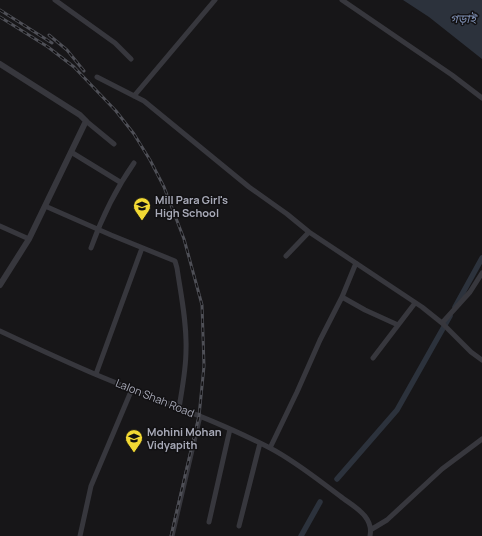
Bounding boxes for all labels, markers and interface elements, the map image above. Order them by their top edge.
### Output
water label: গড়াই [450,10,479,27]
place label: Mill Para Girl's High School [155,192,228,220]
school or university icon: Mill Para Girl's High School [132,196,152,221]
street label: Lalon Shah Road [114,375,197,420]
place label: Mohini Mohan Vidyapith [147,424,222,452]
school or university icon: Mohini Mohan Vidyapith [124,428,144,453]

